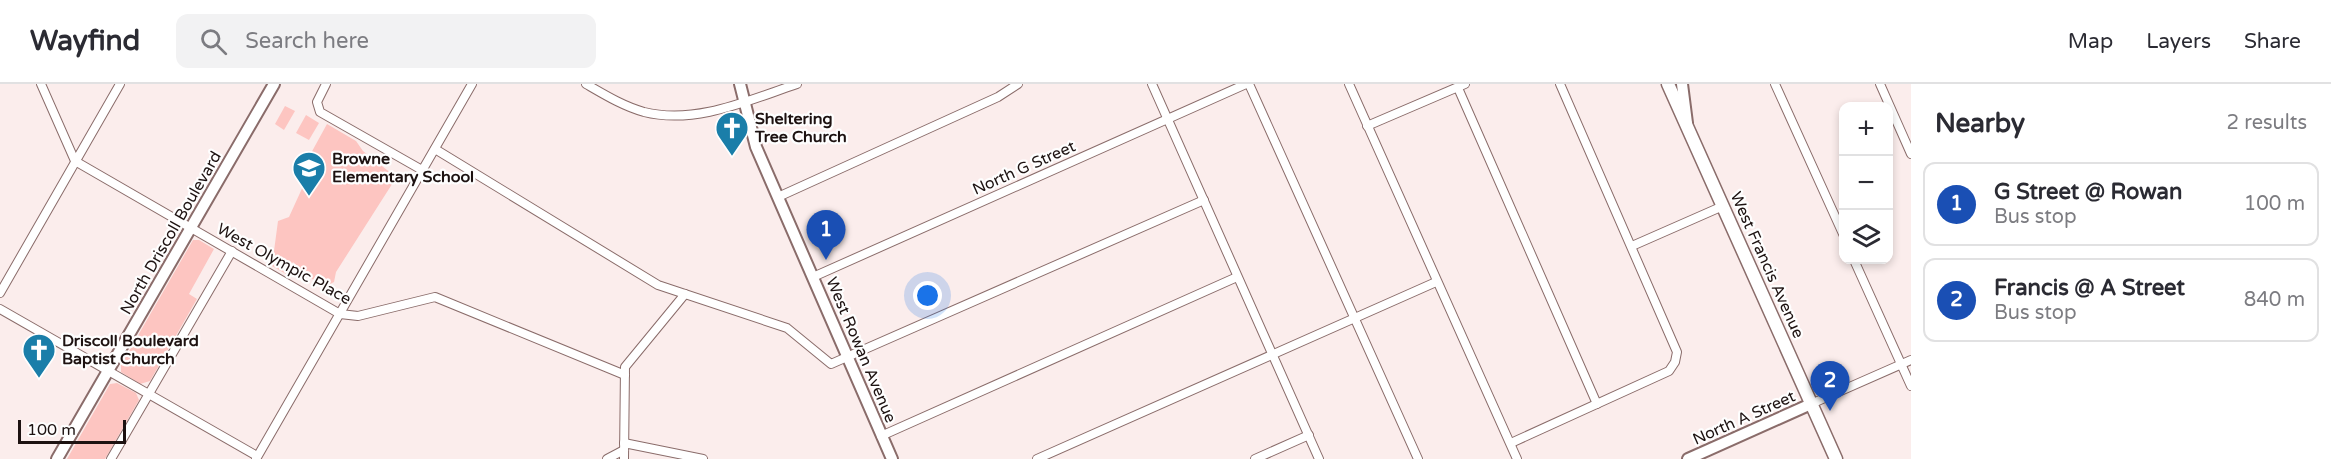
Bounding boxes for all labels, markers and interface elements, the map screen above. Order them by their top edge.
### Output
search box [176,14,596,68]
text: Wayfind [30,24,140,58]
icon: search [197,25,230,58]
text: Search here [245,28,369,54]
text: Map [2068,29,2113,54]
text: Layers [2146,29,2211,54]
text: Share [2244,29,2301,54]
map controls [1839,102,1893,264]
button: + [1839,102,1893,156]
text: Nearby [1935,108,2025,139]
place label: Sheltering Tree Church [754,109,847,147]
church icon: Sheltering Tree Church [714,110,750,157]
text: 2 results [2227,111,2307,135]
street label: North G Street [969,136,1079,200]
street label: North Driscoll Boulevard [116,148,226,318]
place label: Browne Elementary School [332,149,474,187]
school or university icon: Browne Elementary School [291,150,327,197]
button: − [1839,156,1893,210]
text: G Street @ Rowan [1994,179,2182,205]
street label: West Francis Avenue [1726,189,1808,341]
text: 1 [1950,192,1963,216]
text: 100 m [2244,192,2305,216]
text: Bus stop [1994,205,2077,229]
pin: 1 [806,210,846,260]
button: layers [1839,210,1893,264]
street label: West Olympic Place [213,219,355,309]
street label: West Rowan Avenue [821,274,901,426]
text: Francis @ A Street [1994,275,2185,301]
your location [913,281,942,310]
text: 2 [1950,288,1963,312]
text: 840 m [2244,288,2305,312]
text: Bus stop [1994,301,2077,325]
place label: Driscoll Boulevard Baptist Church [62,331,199,369]
church icon: Driscoll Boulevard Baptist Church [21,332,57,379]
pin: 2 [1810,362,1850,411]
street label: North A Street [1690,386,1798,450]
scale bar [18,417,126,444]
text: 100 m [27,420,76,440]

